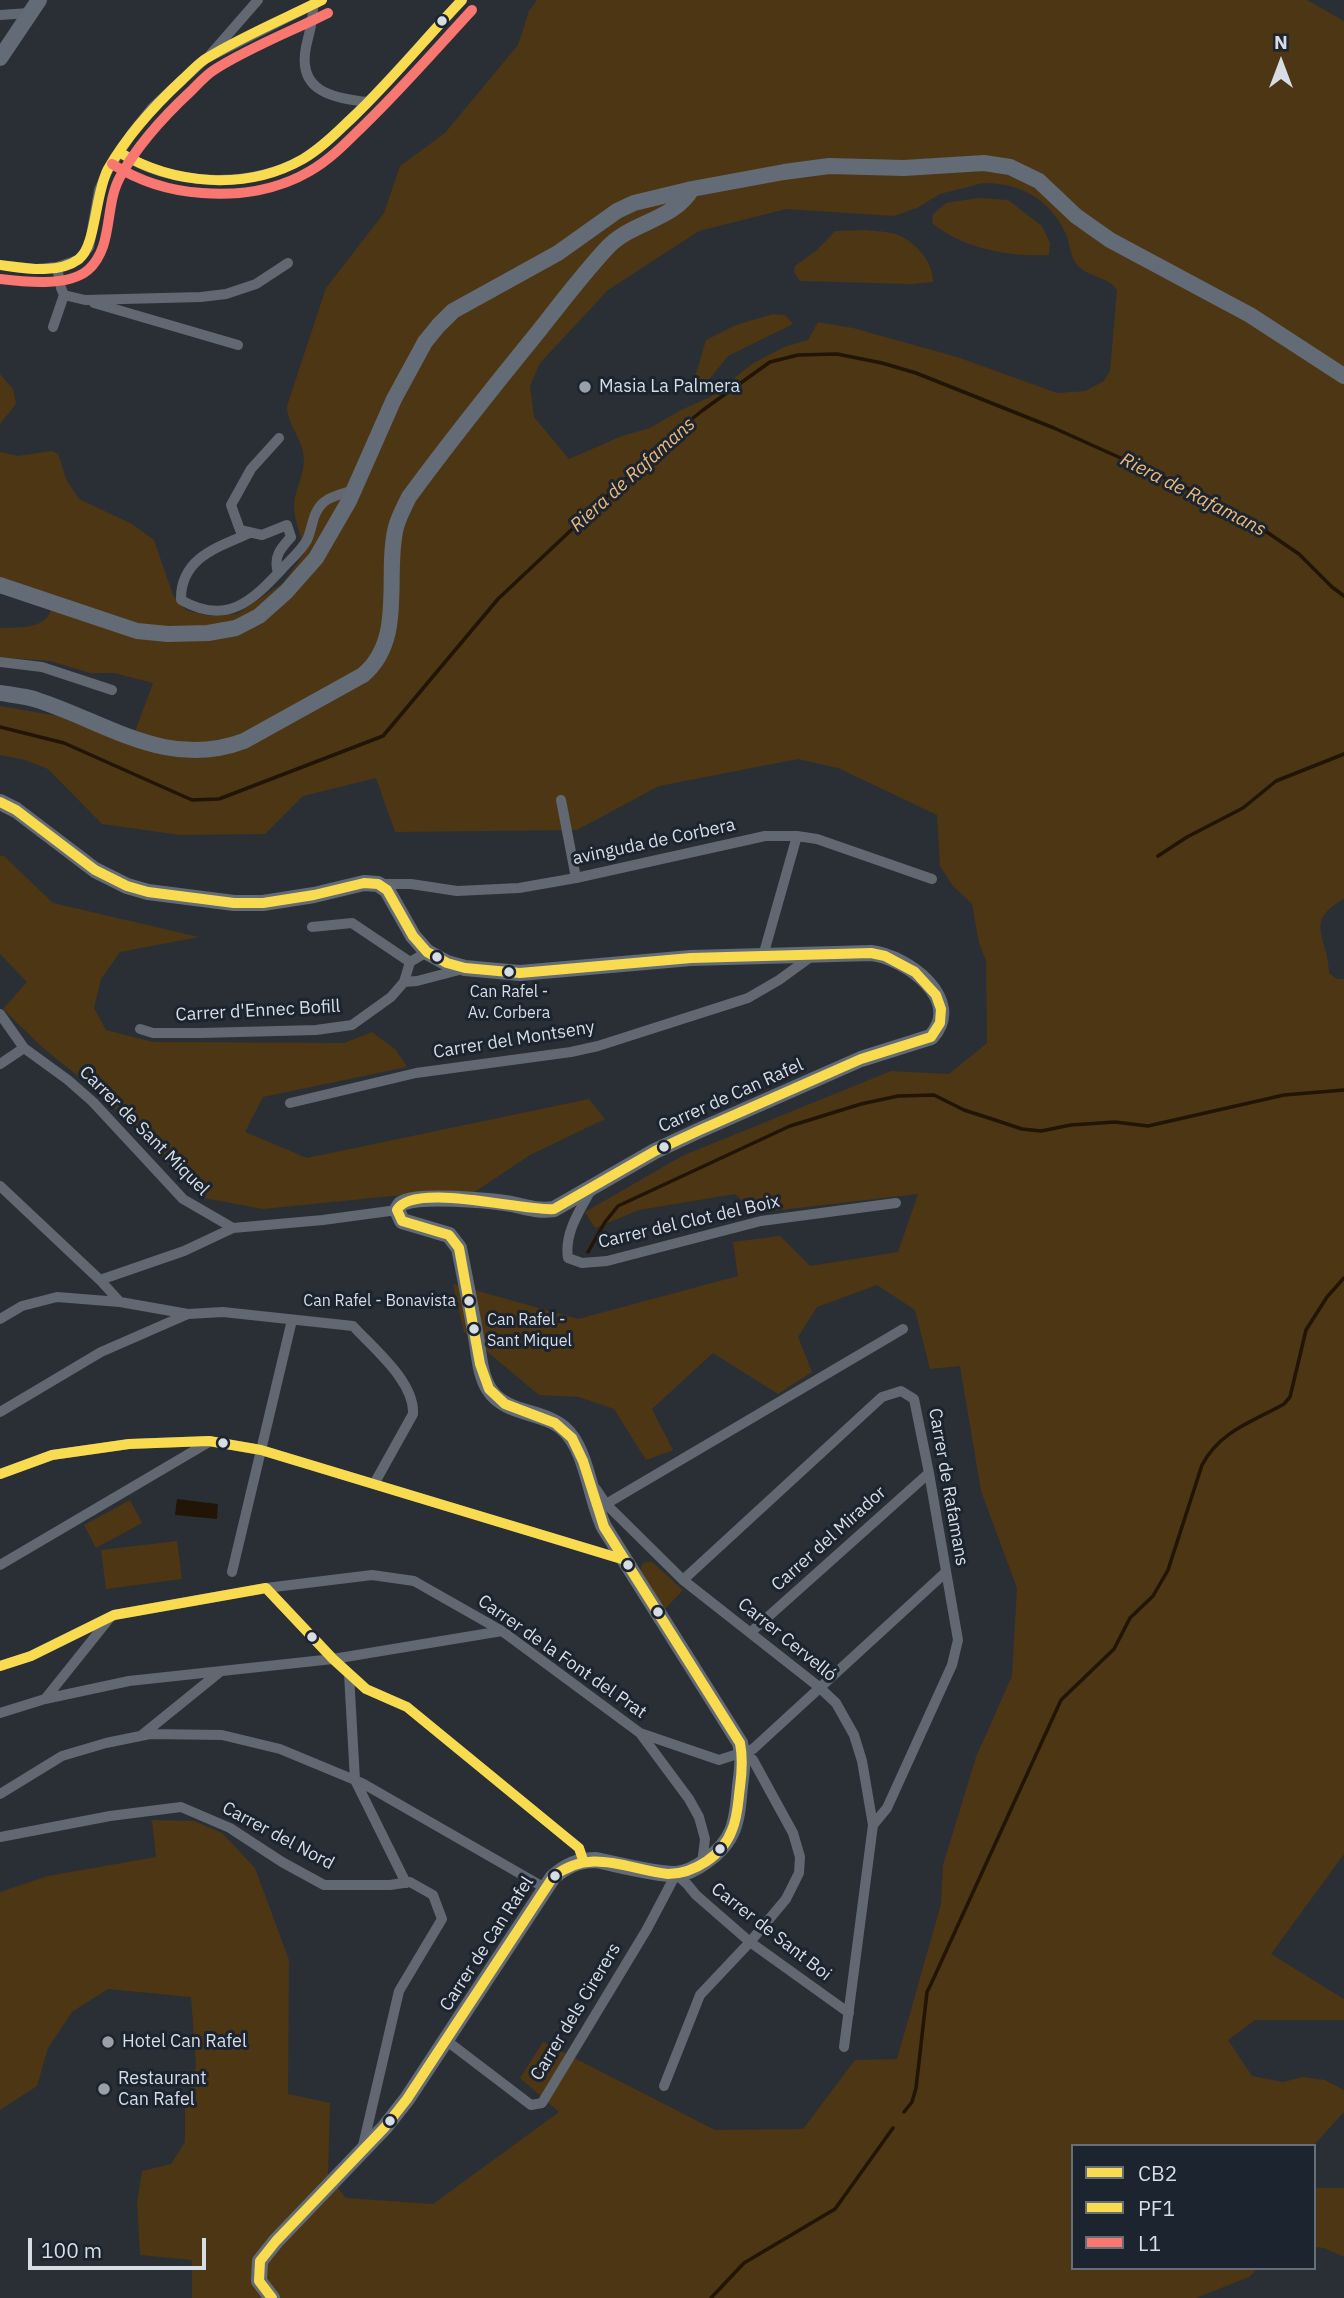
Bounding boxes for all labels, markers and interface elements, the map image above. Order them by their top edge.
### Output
unlabelled marker [435,14,449,28]
north arrow [1246,28,1316,98]
text: N [1274,30,1288,54]
place label: Masia La Palmera [599,376,740,398]
marker: Masia La Palmera [577,379,593,395]
water label: Riera de Rafamans [566,413,700,537]
water label: Riera de Rafamans [1116,448,1270,542]
street label: avinguda de Corbera [571,814,737,870]
unlabelled marker [430,950,444,964]
marker: Can Rafel - Av. Corbera [502,965,516,979]
place label: Can Rafel - Av. Corbera [468,982,550,1020]
street label: Carrer d'Ennec Bofill [175,996,341,1026]
street label: Carrer del Montseny [432,1017,596,1063]
street label: Carrer de Can Rafel [655,1054,807,1138]
street label: Carrer de Sant Miquel [75,1062,213,1200]
unlabelled marker [657,1140,671,1154]
street label: Carrer del Clot del Boix [596,1191,782,1253]
place label: Can Rafel - Bonavista [303,1291,456,1311]
marker: Can Rafel - Bonavista [462,1294,476,1308]
place label: Can Rafel - Sant Miquel [487,1310,572,1348]
marker: Can Rafel - Sant Miquel [467,1322,481,1336]
street label: Carrer de Rafamans [923,1406,973,1568]
unlabelled marker [216,1436,230,1450]
street label: Carrer del Mirador [767,1482,891,1596]
unlabelled marker [621,1558,635,1572]
street label: Carrer de la Font del Prat [473,1590,651,1724]
street label: Carrer Cervelló [733,1594,841,1686]
unlabelled marker [651,1605,665,1619]
unlabelled marker [305,1630,319,1644]
street label: Carrer del Nord [218,1797,338,1875]
unlabelled marker [713,1842,727,1856]
unlabelled marker [548,1869,562,1883]
street label: Carrer de Can Rafel [435,1873,539,2015]
street label: Carrer de Sant Boi [707,1878,835,1986]
street label: Carrer dels Cirerers [526,1939,626,2085]
place label: Hotel Can Rafel [122,2031,247,2053]
marker: Hotel Can Rafel [100,2034,116,2050]
place label: Restaurant Can Rafel [118,2068,207,2110]
marker: Restaurant Can Rafel [96,2081,112,2097]
unlabelled marker [383,2114,397,2128]
legend [1071,2144,1316,2270]
text: CB2 [1138,2159,1177,2187]
text: PF1 [1138,2194,1175,2222]
scale bar [32,2224,210,2268]
text: L1 [1138,2229,1161,2257]
text: 100 m [41,2236,102,2264]

